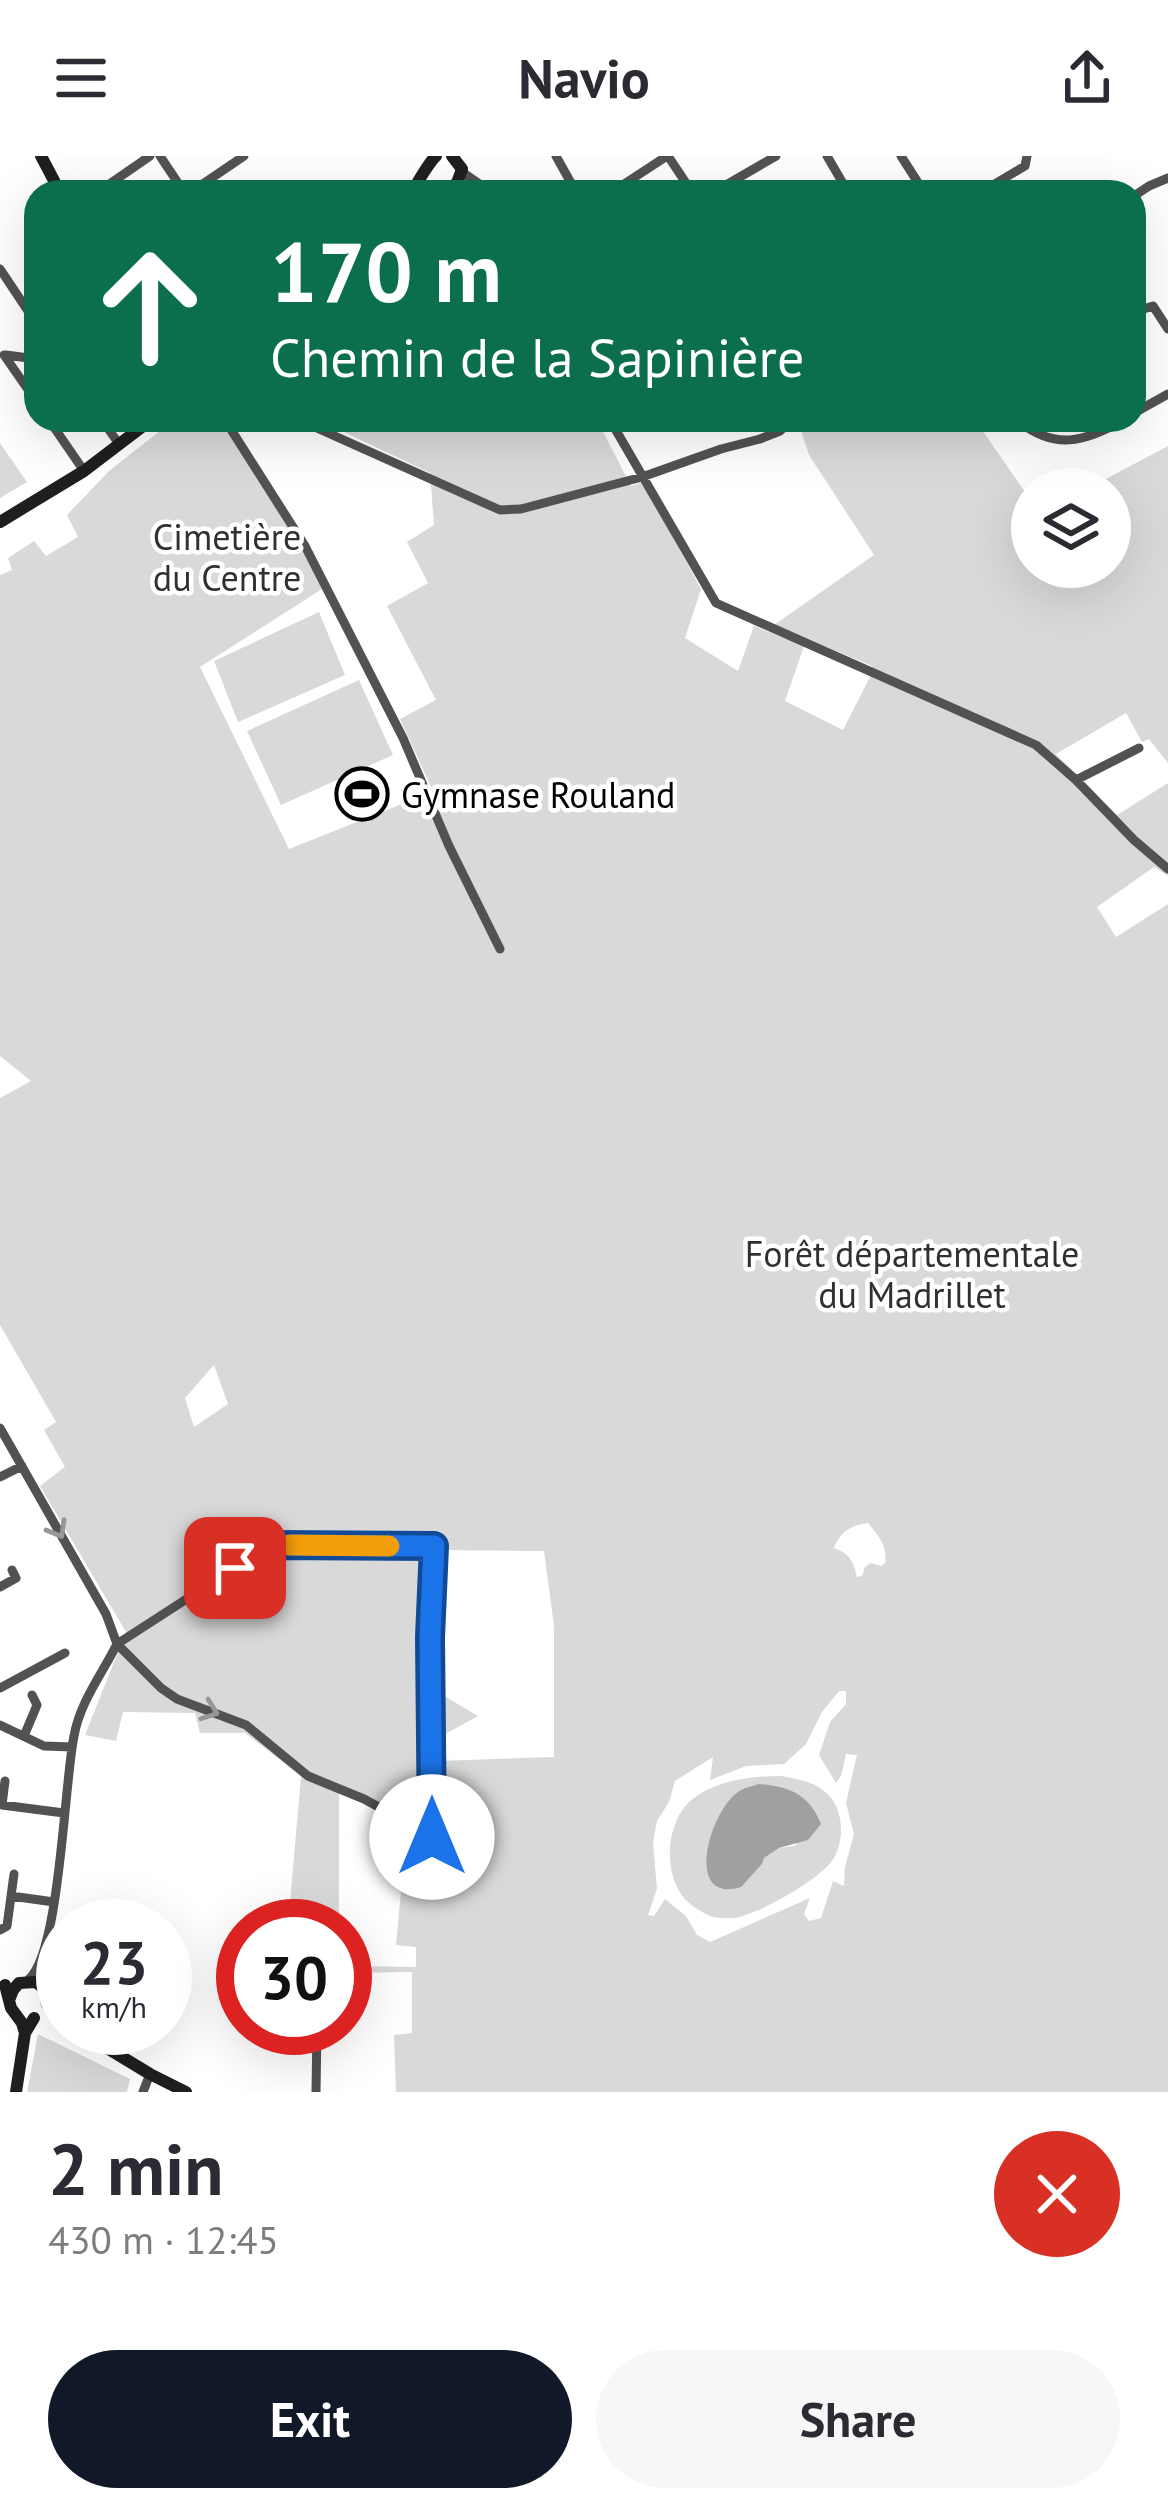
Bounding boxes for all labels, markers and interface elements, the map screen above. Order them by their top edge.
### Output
text: Navio [518,43,650,113]
icon: menu [48,45,114,111]
icon: share [1054,45,1120,111]
text: 170 m [270,216,502,325]
icon: ahead [72,228,228,384]
text: Chemin de la Sapinière [270,322,804,392]
map controls [1011,468,1131,588]
button: layers [1011,468,1131,588]
park label: Cimetière du Centre [153,513,301,601]
sports icon: Gymnase Rouland [334,766,390,822]
place label: Gymnase Rouland [401,771,675,818]
park label: Forêt départementale du Madrillet [745,1230,1079,1318]
one-way arrow [44,1517,67,1539]
pin [184,1517,286,1619]
icon: arrive [202,1535,268,1601]
one-way arrow [198,1697,219,1722]
position arrow [369,1774,495,1900]
speed limit sign: 30 [216,1899,372,2055]
text: 23 [80,1923,148,2001]
text: km/h [81,1987,147,2026]
text: 2 min [48,2122,224,2215]
button: close [994,2131,1120,2257]
text: 430 m · 12:45 [48,2214,279,2265]
button: Exit [48,2350,572,2488]
button: Share [596,2350,1120,2488]

